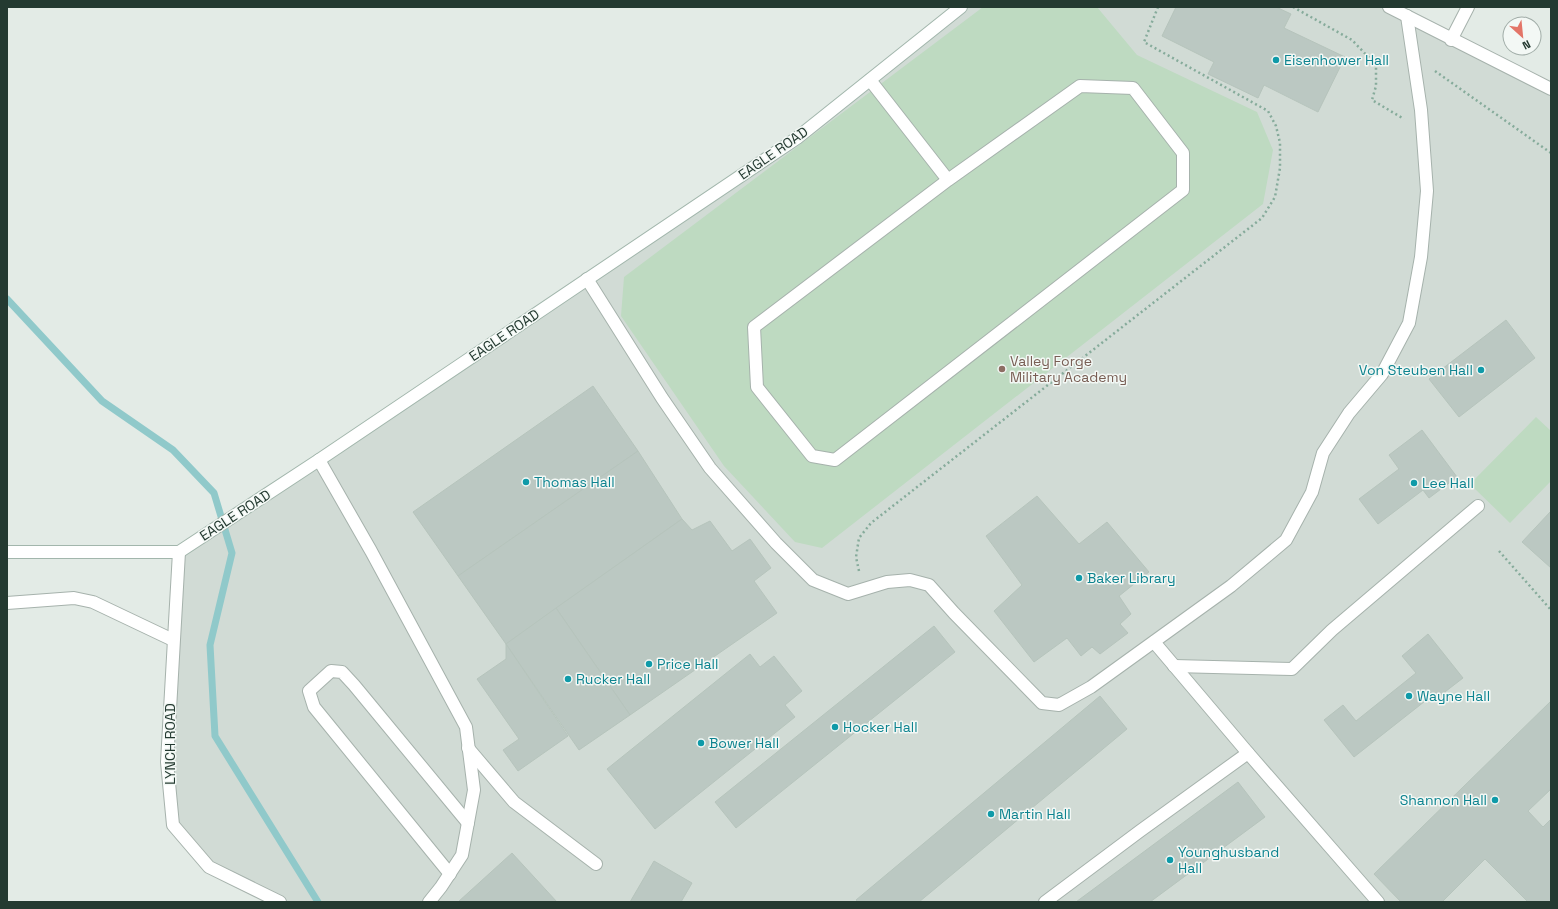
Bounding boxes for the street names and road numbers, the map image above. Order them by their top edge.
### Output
street label: EAGLE ROAD [735,122,811,184]
street label: EAGLE ROAD [465,305,543,365]
street label: EAGLE ROAD [196,485,274,545]
street label: LYNCH ROAD [161,703,179,785]

